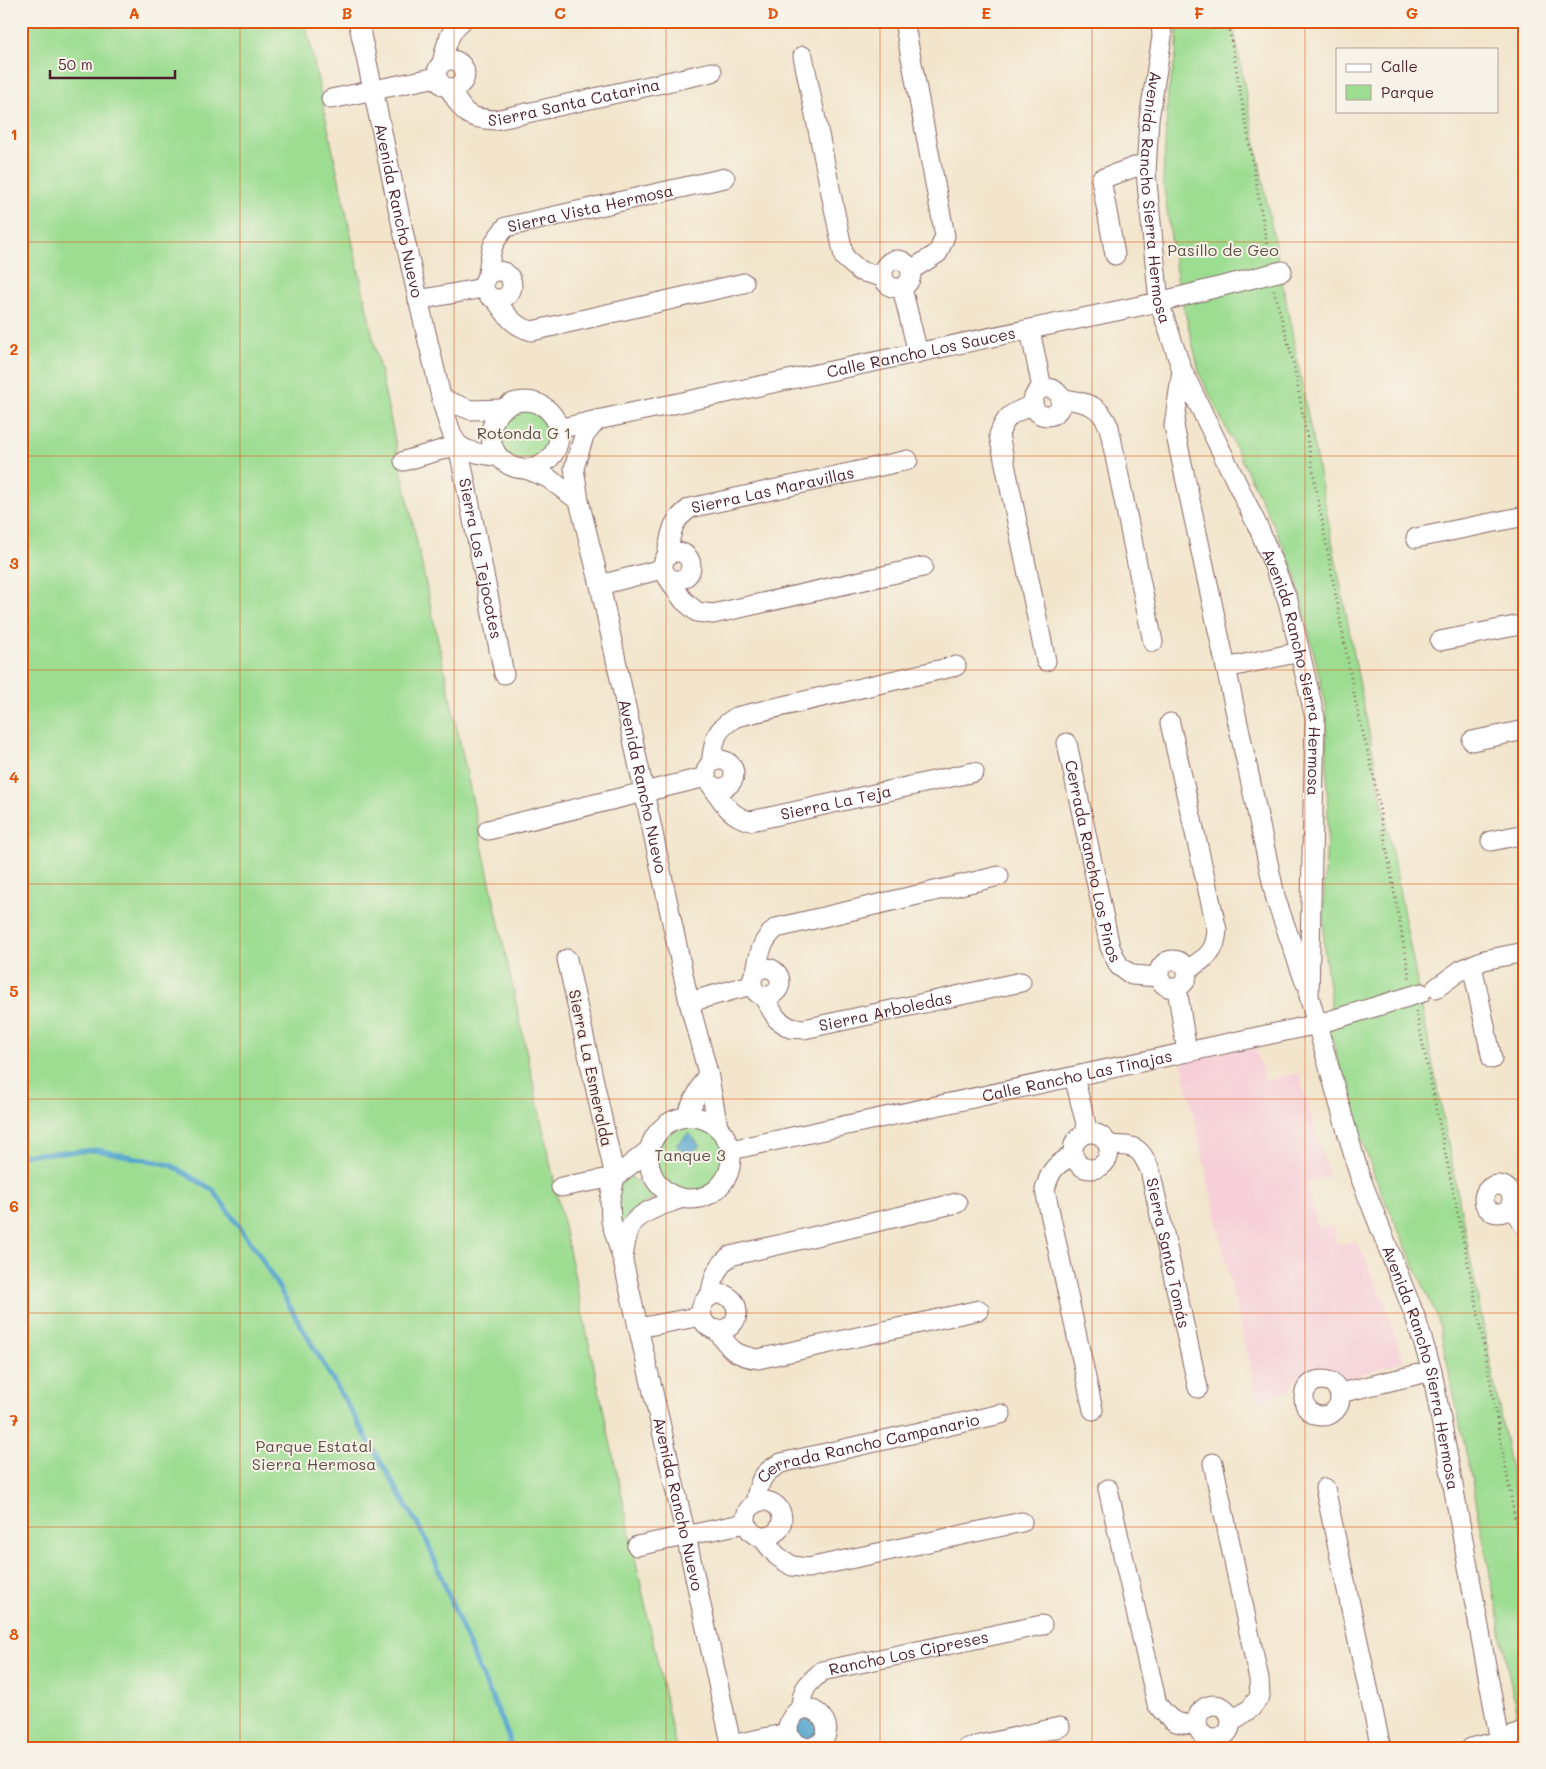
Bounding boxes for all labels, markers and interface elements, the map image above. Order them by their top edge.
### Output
text: A [128,2,140,23]
text: B [342,2,352,23]
text: C [554,2,566,23]
text: D [767,2,779,23]
text: E [981,2,991,23]
text: F [1194,2,1204,23]
text: G [1406,2,1418,23]
scale bar [50,48,175,80]
legend [1336,48,1498,112]
text: 50 m [58,54,93,74]
text: Calle [1381,56,1418,76]
street label: Avenida Rancho Sierra Hermosa [1136,70,1176,326]
street label: Sierra Santa Catarina [487,73,662,130]
text: Parque [1381,82,1434,102]
street label: Avenida Rancho Nuevo [370,122,428,300]
text: 1 [10,123,18,144]
street label: Sierra Vista Hermosa [505,179,675,236]
park label: Pasillo de Geo [1167,239,1279,260]
street label: Calle Rancho Los Sauces [825,321,1017,382]
text: 2 [10,338,19,359]
park label: Rotonda G 1 [477,422,571,443]
street label: Sierra Las Maravillas [689,461,856,517]
street label: Sierra Los Tejocotes [455,476,508,640]
street label: Avenida Rancho Sierra Hermosa [1258,545,1326,796]
text: 3 [9,552,19,573]
street label: Avenida Rancho Nuevo [615,697,672,875]
street label: Cerrada Rancho Los Pinos [1061,758,1127,966]
text: 4 [9,766,19,787]
street label: Sierra La Teja [778,780,893,824]
text: 5 [9,980,19,1001]
street label: Sierra Arboledas [817,986,954,1036]
street label: Sierra La Esmeralda [565,987,618,1148]
street label: Calle Rancho Las Tinajas [980,1045,1174,1106]
park label: Tanque 3 [654,1144,726,1165]
street label: Sierra Santo Tomás [1142,1176,1195,1330]
text: 6 [9,1195,19,1216]
street label: Avenida Rancho Sierra Hermosa [1378,1242,1465,1491]
street label: Cerrada Rancho Campanario [752,1408,981,1487]
text: 7 [10,1409,19,1430]
street label: Avenida Rancho Nuevo [649,1415,709,1593]
park label: Parque Estatal Sierra Hermosa [252,1435,376,1474]
text: 8 [9,1623,19,1644]
street label: Rancho Los Cipreses [827,1625,990,1679]

